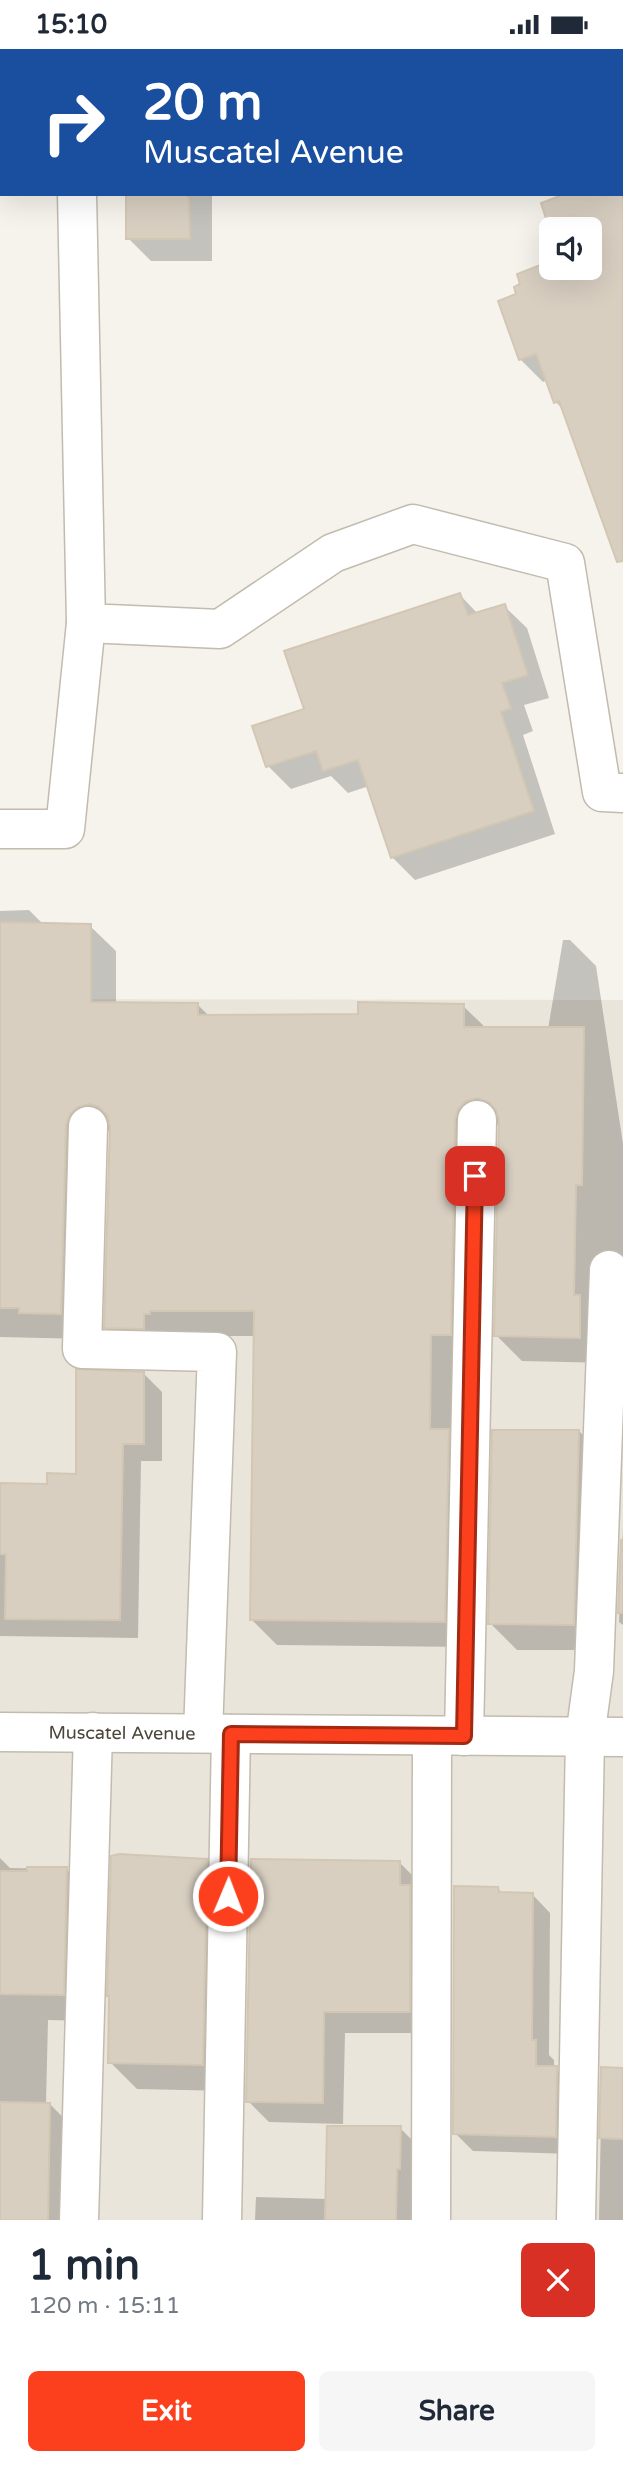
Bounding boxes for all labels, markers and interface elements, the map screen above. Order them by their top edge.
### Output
text: 15:10 [35,9,107,40]
text: 20 m [143,74,262,133]
icon: right [28,77,119,168]
text: Muscatel Avenue [143,134,404,172]
map controls [539,217,602,280]
button: sound [539,217,602,280]
pin [445,1146,505,1206]
icon: arrive [456,1157,494,1195]
street label: Muscatel Avenue [48,1721,196,1745]
position arrow [191,1859,265,1933]
text: 1 min [28,2240,140,2291]
button: close [521,2243,595,2317]
text: 120 m · 15:11 [28,2292,180,2320]
button: Exit [28,2371,305,2451]
button: Share [319,2371,595,2451]

